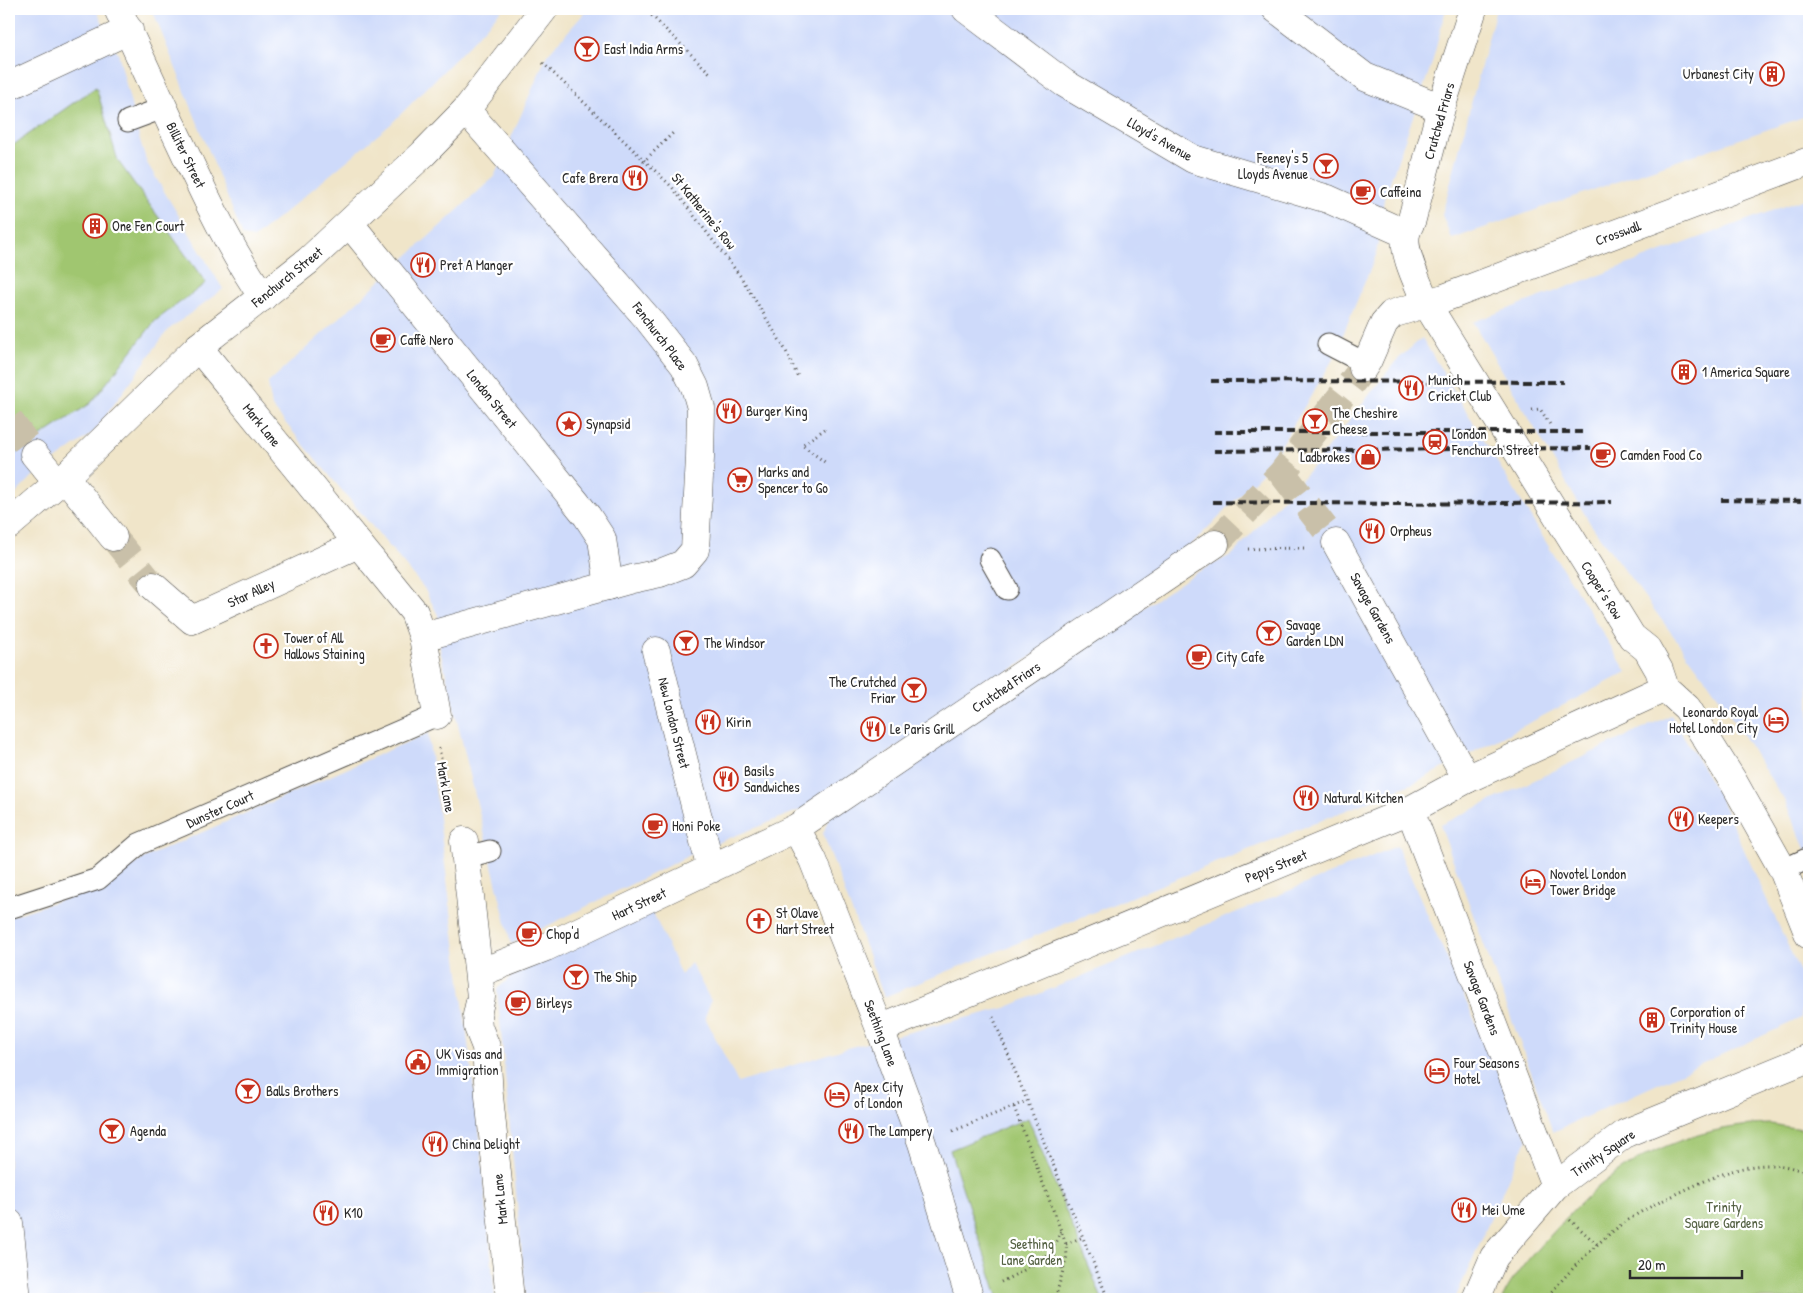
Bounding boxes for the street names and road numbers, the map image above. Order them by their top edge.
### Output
street label: Crutched Friars [1418,80,1459,161]
street label: Lloyd's Avenue [1124,112,1197,166]
street label: Billiter Street [162,119,211,191]
street label: St Katherine's Row [668,168,741,253]
street label: Crosswall [1592,215,1644,250]
street label: Fenchurch Street [246,242,326,312]
street label: Fenchurch Place [628,297,693,374]
street label: London Street [463,365,522,432]
street label: Mark Lane [239,399,286,451]
street label: Cooper's Row [1576,557,1628,623]
street label: Savage Gardens [1345,569,1401,647]
street label: Star Alley [224,573,278,613]
street label: Crutched Friars [968,657,1044,717]
street label: New London Street [654,675,695,771]
street label: Mark Lane [433,760,460,814]
street label: Dunster Court [183,785,257,832]
street label: Pepys Street [1242,844,1310,888]
street label: Hart Street [608,883,669,924]
street label: Savage Gardens [1459,958,1505,1038]
street label: Seething Lane [859,997,903,1070]
street label: Trinity Square [1567,1124,1639,1182]
street label: Mark Lane [487,1172,512,1225]

